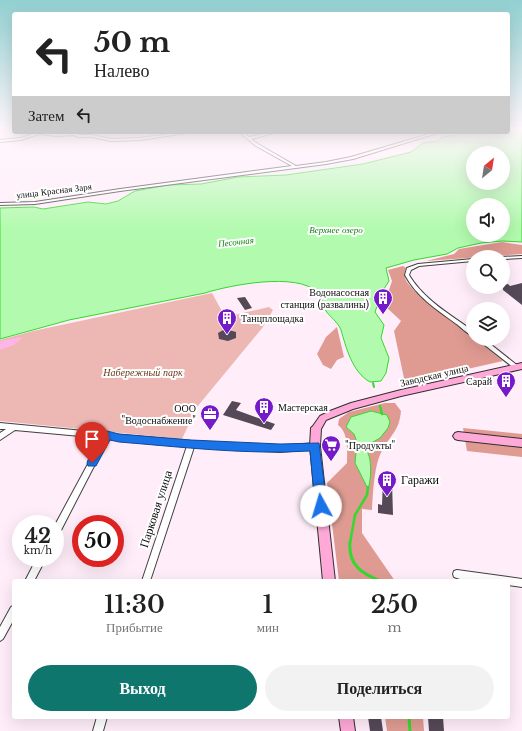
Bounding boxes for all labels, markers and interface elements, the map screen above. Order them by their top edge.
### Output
text: 50 m [94,25,170,60]
icon: left [28,28,80,80]
text: Налево [94,60,150,82]
icon: left [73,104,95,126]
text: Затем [28,106,65,125]
north arrow [466,146,510,190]
map controls [466,146,510,346]
street label: улица Красная Заря [16,180,92,201]
button: sound [466,198,510,242]
water label: Верхнее озеро [309,224,363,235]
water label: Песочная [217,234,254,249]
button: search [466,250,510,294]
place label: Водонасосная станция (развалины) [281,286,369,311]
building icon: Водонасосная станция (развалины) [372,287,394,315]
button: layers [466,302,510,346]
building icon: Танцплощадка [216,307,238,335]
place label: Танцплощадка [241,312,304,325]
street label: Заводская улица [399,361,470,390]
park label: Набережный парк [102,366,183,379]
building icon: Сарай [495,370,517,398]
place label: Сарай [466,375,493,388]
building icon: Мастерская [253,396,275,424]
place label: Мастерская [278,401,328,414]
place label: ООО "Водоснабжение" [122,402,196,427]
office icon: ООО "Водоснабжение" [199,403,221,431]
pin [75,422,109,463]
icon: arrive [81,428,103,450]
supermarket icon: "Продукты" [320,434,342,462]
place label: "Продукты" [345,439,396,452]
street label: Парковая улица [136,468,175,550]
building icon: Гаражи [376,469,398,497]
place label: Гаражи [401,472,440,487]
position arrow [300,485,342,527]
speed limit sign: 50 [72,515,124,567]
text: 42 [25,524,51,548]
text: km/h [24,544,52,557]
text: 11:30 [104,590,165,619]
text: 1 [263,590,273,619]
text: 250 [371,590,418,619]
text: Прибытие [106,619,163,636]
text: мин [257,619,279,636]
text: m [387,619,401,636]
button: Выход [28,665,257,711]
button: Поделиться [265,665,494,711]

